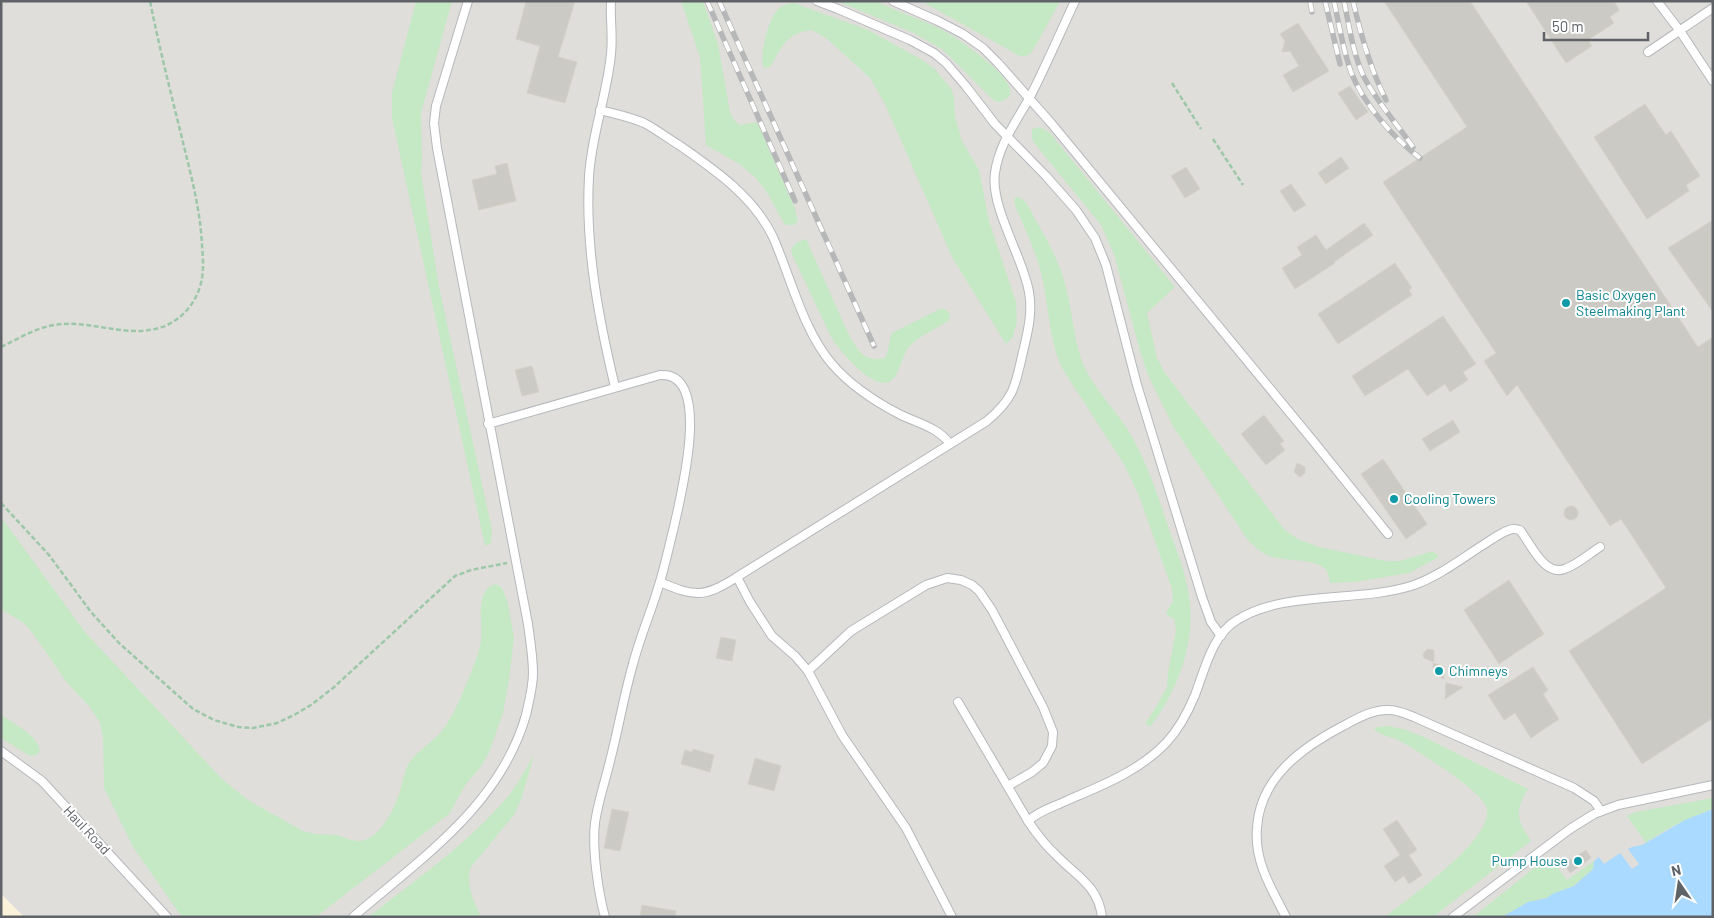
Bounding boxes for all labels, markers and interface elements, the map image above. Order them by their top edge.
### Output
scale bar [1544,10,1648,42]
text: 50 m [1552,17,1584,35]
place label: Basic Oxygen Steelmaking Plant [1576,286,1686,319]
marker: Basic Oxygen Steelmaking Plant [1560,297,1572,309]
place label: Cooling Towers [1404,490,1496,507]
marker: Cooling Towers [1388,493,1400,505]
place label: Chimneys [1449,662,1508,679]
marker: Chimneys [1433,665,1445,677]
street label: Haul Road [60,802,114,858]
place label: Pump House [1492,852,1568,869]
marker: Pump House [1572,855,1584,867]
north arrow [1654,858,1704,908]
text: N [1670,861,1682,879]

